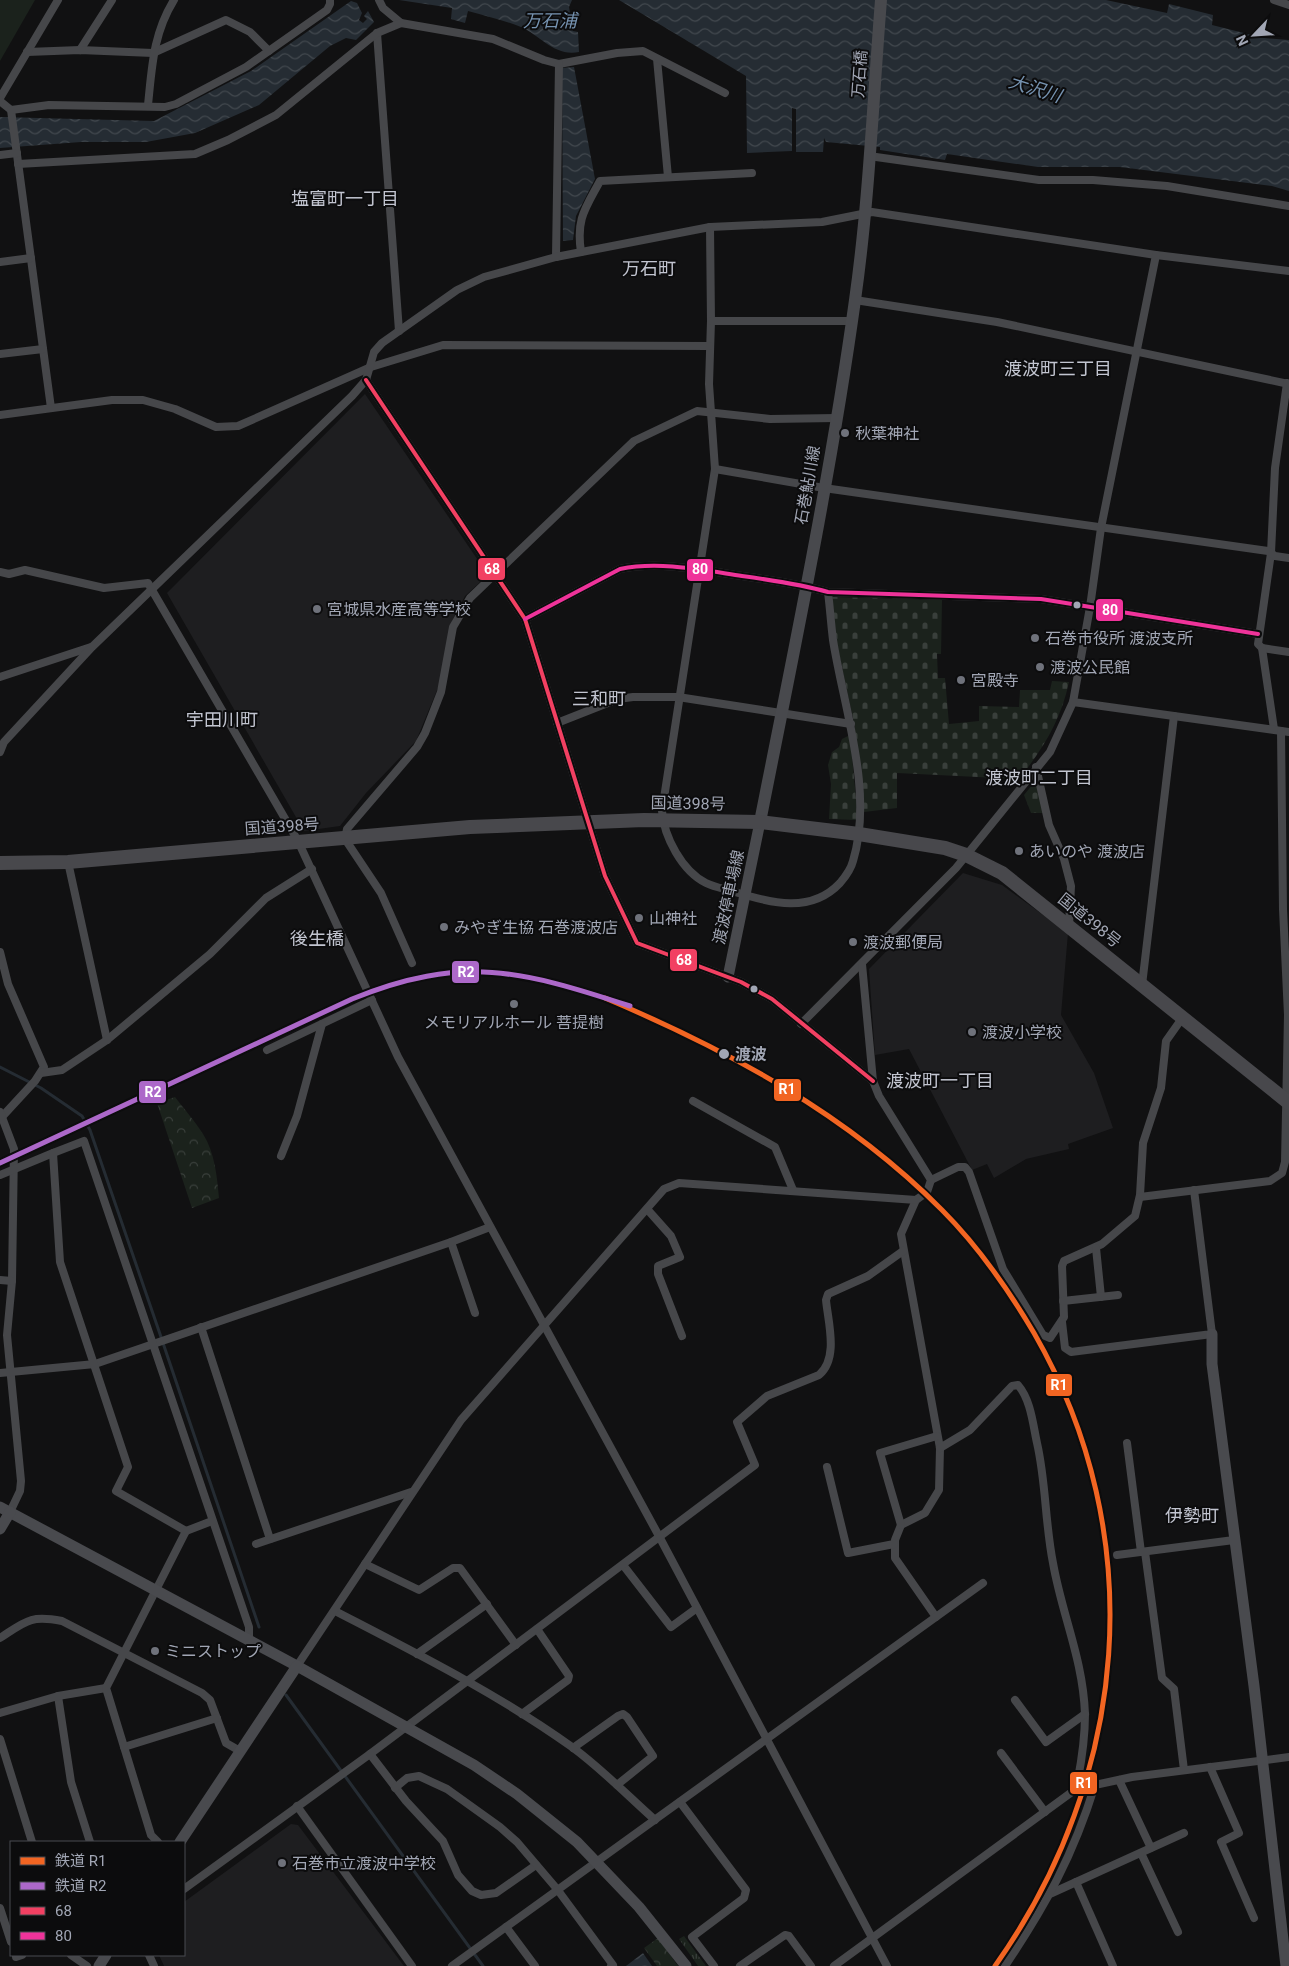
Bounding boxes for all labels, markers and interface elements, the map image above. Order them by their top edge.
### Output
water label: 万石浦 [523,10,580,31]
north arrow [1229,10,1279,60]
text: N [1233,33,1252,48]
street label: 万石橋 [848,49,871,99]
water label: 大沢川 [1006,71,1066,107]
district label: 塩富町一丁目 [291,188,399,209]
district label: 万石町 [622,258,676,279]
district label: 渡波町三丁目 [1004,358,1112,379]
place label: 秋葉神社 [855,424,919,443]
marker: 秋葉神社 [839,427,851,439]
street label: 石巻鮎川線 [791,444,824,526]
line badge: 68 [477,557,506,581]
line badge: 80 [686,558,714,582]
text: 68 [484,561,500,577]
text: 80 [692,561,708,577]
line badge: 80 [1095,598,1124,622]
place label: 宮城県水産高等学校 [327,600,471,619]
unlabelled marker [1072,600,1082,610]
text: 80 [1102,602,1118,618]
marker: 宮城県水産高等学校 [311,603,323,615]
place label: 石巻市役所 渡波支所 [1045,629,1193,648]
marker: 石巻市役所 渡波支所 [1029,632,1041,644]
place label: 渡波公民館 [1050,658,1130,677]
marker: 渡波公民館 [1034,661,1046,673]
place label: 宮殿寺 [971,671,1019,690]
marker: 宮殿寺 [955,674,967,686]
district label: 三和町 [572,688,626,709]
district label: 宇田川町 [186,709,258,730]
district label: 渡波町二丁目 [985,767,1093,788]
street label: 国道398号 [650,793,726,814]
street label: 国道398号 [244,814,320,839]
place label: あいのや 渡波店 [1029,842,1145,861]
marker: あいのや 渡波店 [1013,845,1025,857]
street label: 渡波停車場線 [709,848,748,946]
street label: 国道398号 [1055,889,1125,951]
place label: 山神社 [649,909,697,928]
marker: 山神社 [633,912,645,924]
place label: みやぎ生協 石巻渡波店 [454,918,618,937]
marker: みやぎ生協 石巻渡波店 [438,921,450,933]
district label: 後生橋 [290,928,344,949]
place label: 渡波郵便局 [863,933,943,952]
marker: 渡波郵便局 [847,936,859,948]
line badge: 68 [669,948,698,972]
text: 68 [676,952,692,968]
line badge: R2 [451,960,480,984]
text: R2 [457,964,475,980]
unlabelled marker [749,984,759,994]
marker: メモリアルホール 菩提樹 [508,998,520,1010]
place label: メモリアルホール 菩提樹 [424,1013,604,1032]
place label: 渡波小学校 [982,1023,1062,1042]
marker: 渡波小学校 [966,1026,978,1038]
place label: 渡波 [735,1045,767,1064]
marker: 渡波 [717,1047,731,1061]
district label: 渡波町一丁目 [886,1070,994,1091]
line badge: R1 [773,1078,802,1102]
line badge: R2 [138,1080,167,1104]
text: R1 [778,1081,796,1097]
text: R2 [144,1084,162,1100]
line badge: R1 [1045,1373,1073,1397]
text: R1 [1050,1377,1068,1393]
district label: 伊勢町 [1165,1505,1219,1526]
place label: ミニストップ [165,1642,261,1661]
marker: ミニストップ [149,1645,161,1657]
line badge: R1 [1069,1771,1098,1795]
text: R1 [1075,1775,1093,1791]
legend [10,1841,185,1956]
text: 鉄道 R1 [55,1852,106,1870]
place label: 石巻市立渡波中学校 [292,1854,436,1873]
marker: 石巻市立渡波中学校 [276,1857,288,1869]
text: 鉄道 R2 [55,1877,106,1895]
text: 68 [55,1902,72,1920]
text: 80 [55,1927,72,1945]

